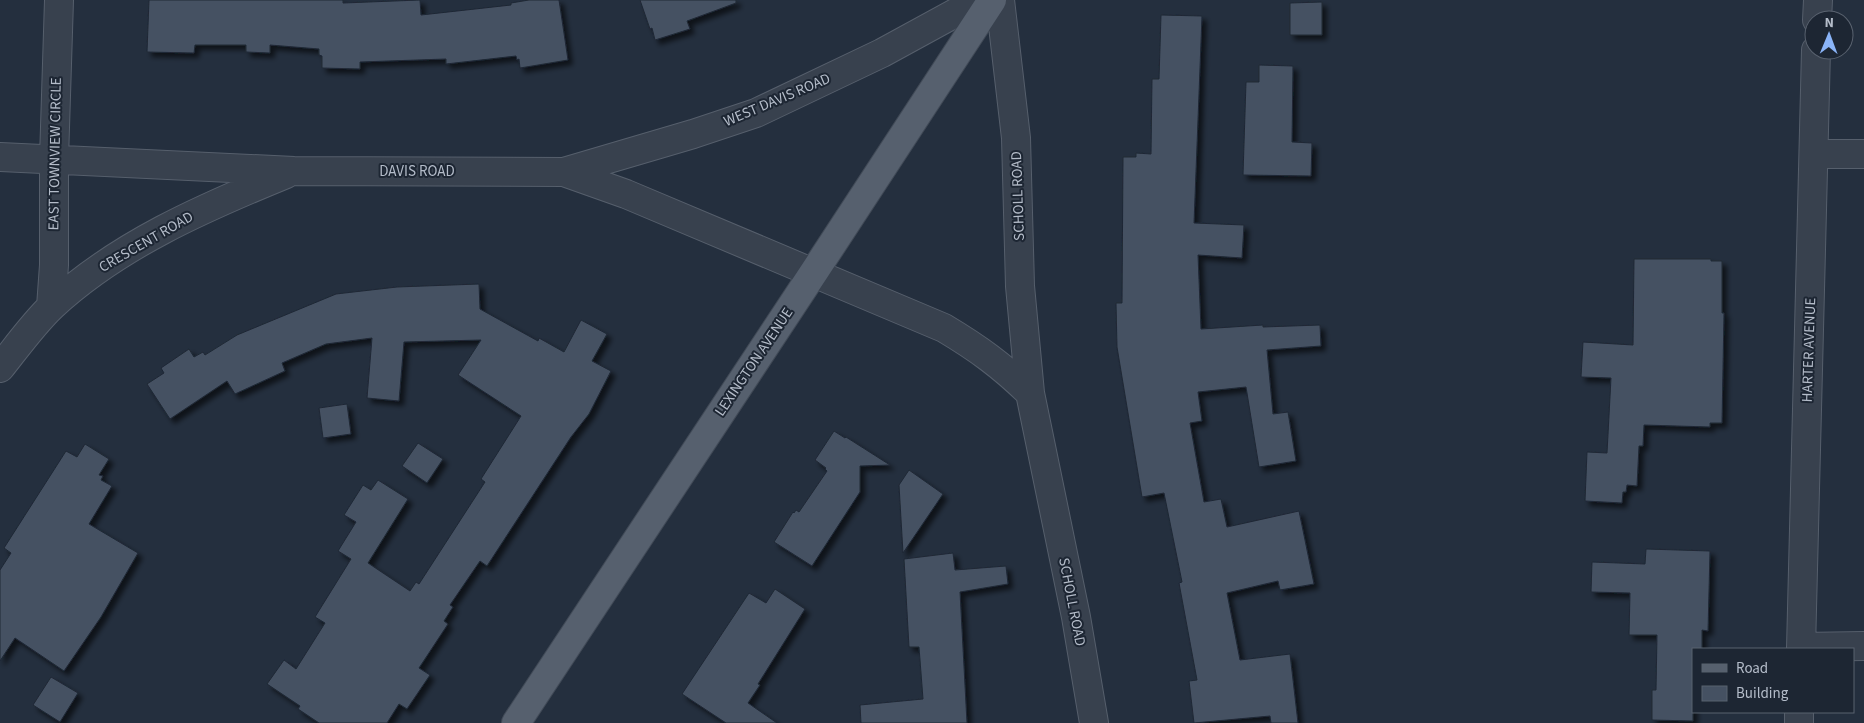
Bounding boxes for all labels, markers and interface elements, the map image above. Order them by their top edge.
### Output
north arrow [1804,10,1854,60]
text: N [1824,13,1834,33]
street label: WEST DAVIS ROAD [720,68,834,132]
street label: EAST TOWNVIEW CIRCLE [43,77,67,231]
street label: SCHOLL ROAD [1006,151,1030,241]
street label: DAVIS ROAD [379,161,455,182]
street label: CRESCENT ROAD [95,206,197,278]
street label: HARTER AVENUE [1797,297,1821,403]
street label: LEXINGTON AVENUE [710,304,798,420]
street label: SCHOLL ROAD [1053,556,1091,648]
legend [1692,648,1854,713]
text: Road [1736,658,1768,679]
text: Building [1736,683,1789,704]

